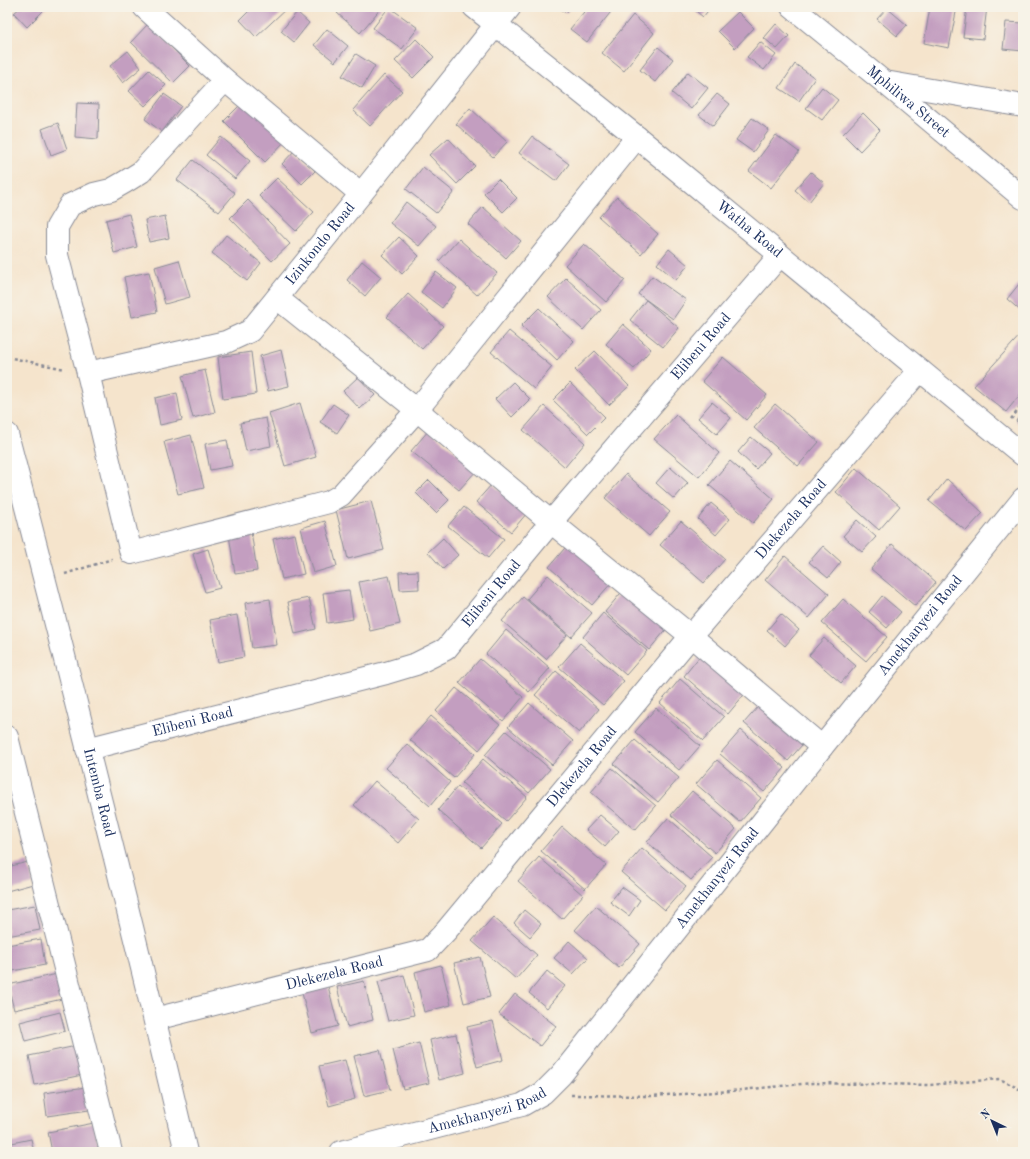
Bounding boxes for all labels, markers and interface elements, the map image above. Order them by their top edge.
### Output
street label: Mphiliwa Street [863,63,953,141]
street label: Watha Road [713,198,785,261]
street label: Izinkondo Road [283,200,358,288]
street label: Elibeni Road [669,310,734,383]
street label: Dlekezela Road [753,477,830,562]
street label: Elibeni Road [459,557,524,631]
street label: Amekhanyezi Road [875,573,965,679]
street label: Elibeni Road [151,705,235,740]
street label: Dlekezela Road [545,724,620,810]
street label: Intemba Road [80,747,117,839]
street label: Amekhanyezi Road [673,825,762,932]
street label: Dlekezela Road [284,954,385,993]
street label: Amekhanyezi Road [426,1085,549,1137]
north arrow [972,1101,1012,1141]
text: N [979,1107,993,1122]

